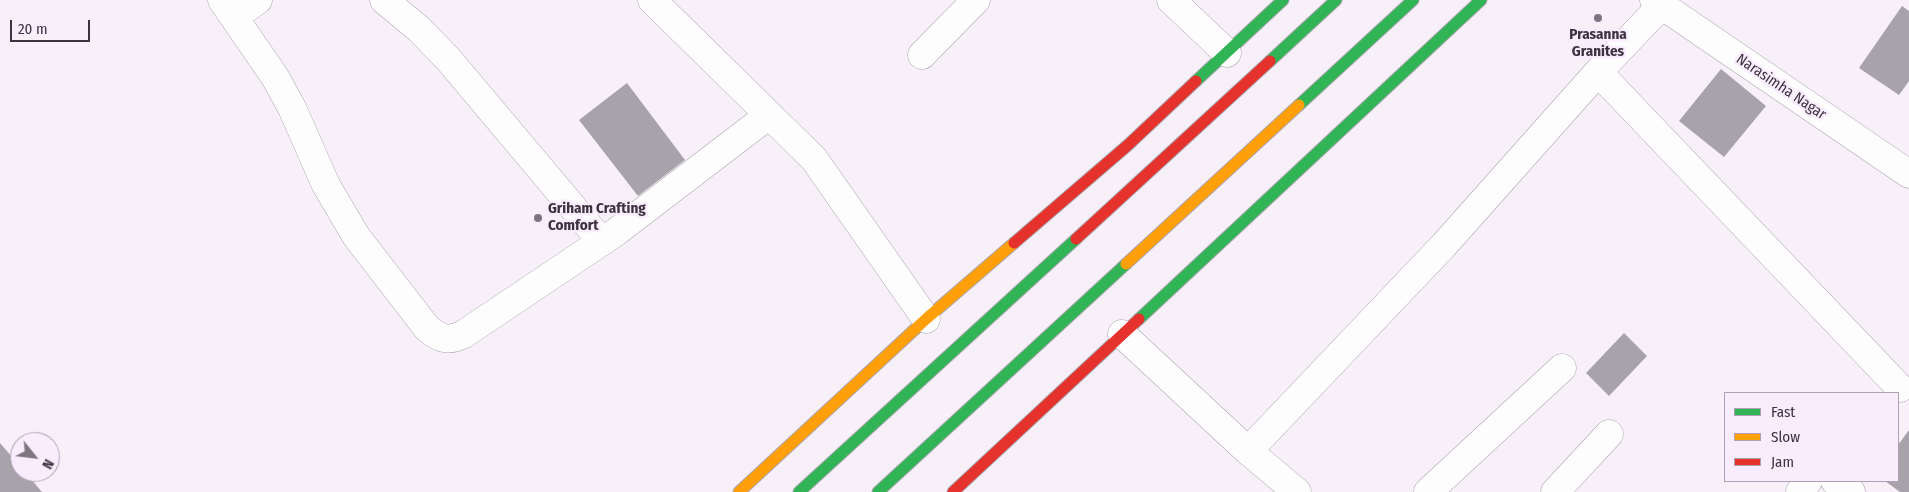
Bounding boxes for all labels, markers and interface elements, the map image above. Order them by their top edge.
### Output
scale bar [12,10,92,42]
marker: Prasanna Granites [1592,12,1604,24]
text: 20 m [18,20,48,38]
place label: Prasanna Granites [1569,26,1627,61]
street label: Narasimha Nagar [1733,50,1829,124]
place label: Griham Crafting Comfort [548,200,646,235]
marker: Griham Crafting Comfort [532,212,544,224]
legend [1724,392,1899,482]
text: Fast [1771,403,1795,421]
text: Slow [1771,428,1800,446]
north arrow [10,432,60,482]
text: Jam [1771,453,1794,471]
text: N [38,456,57,472]

